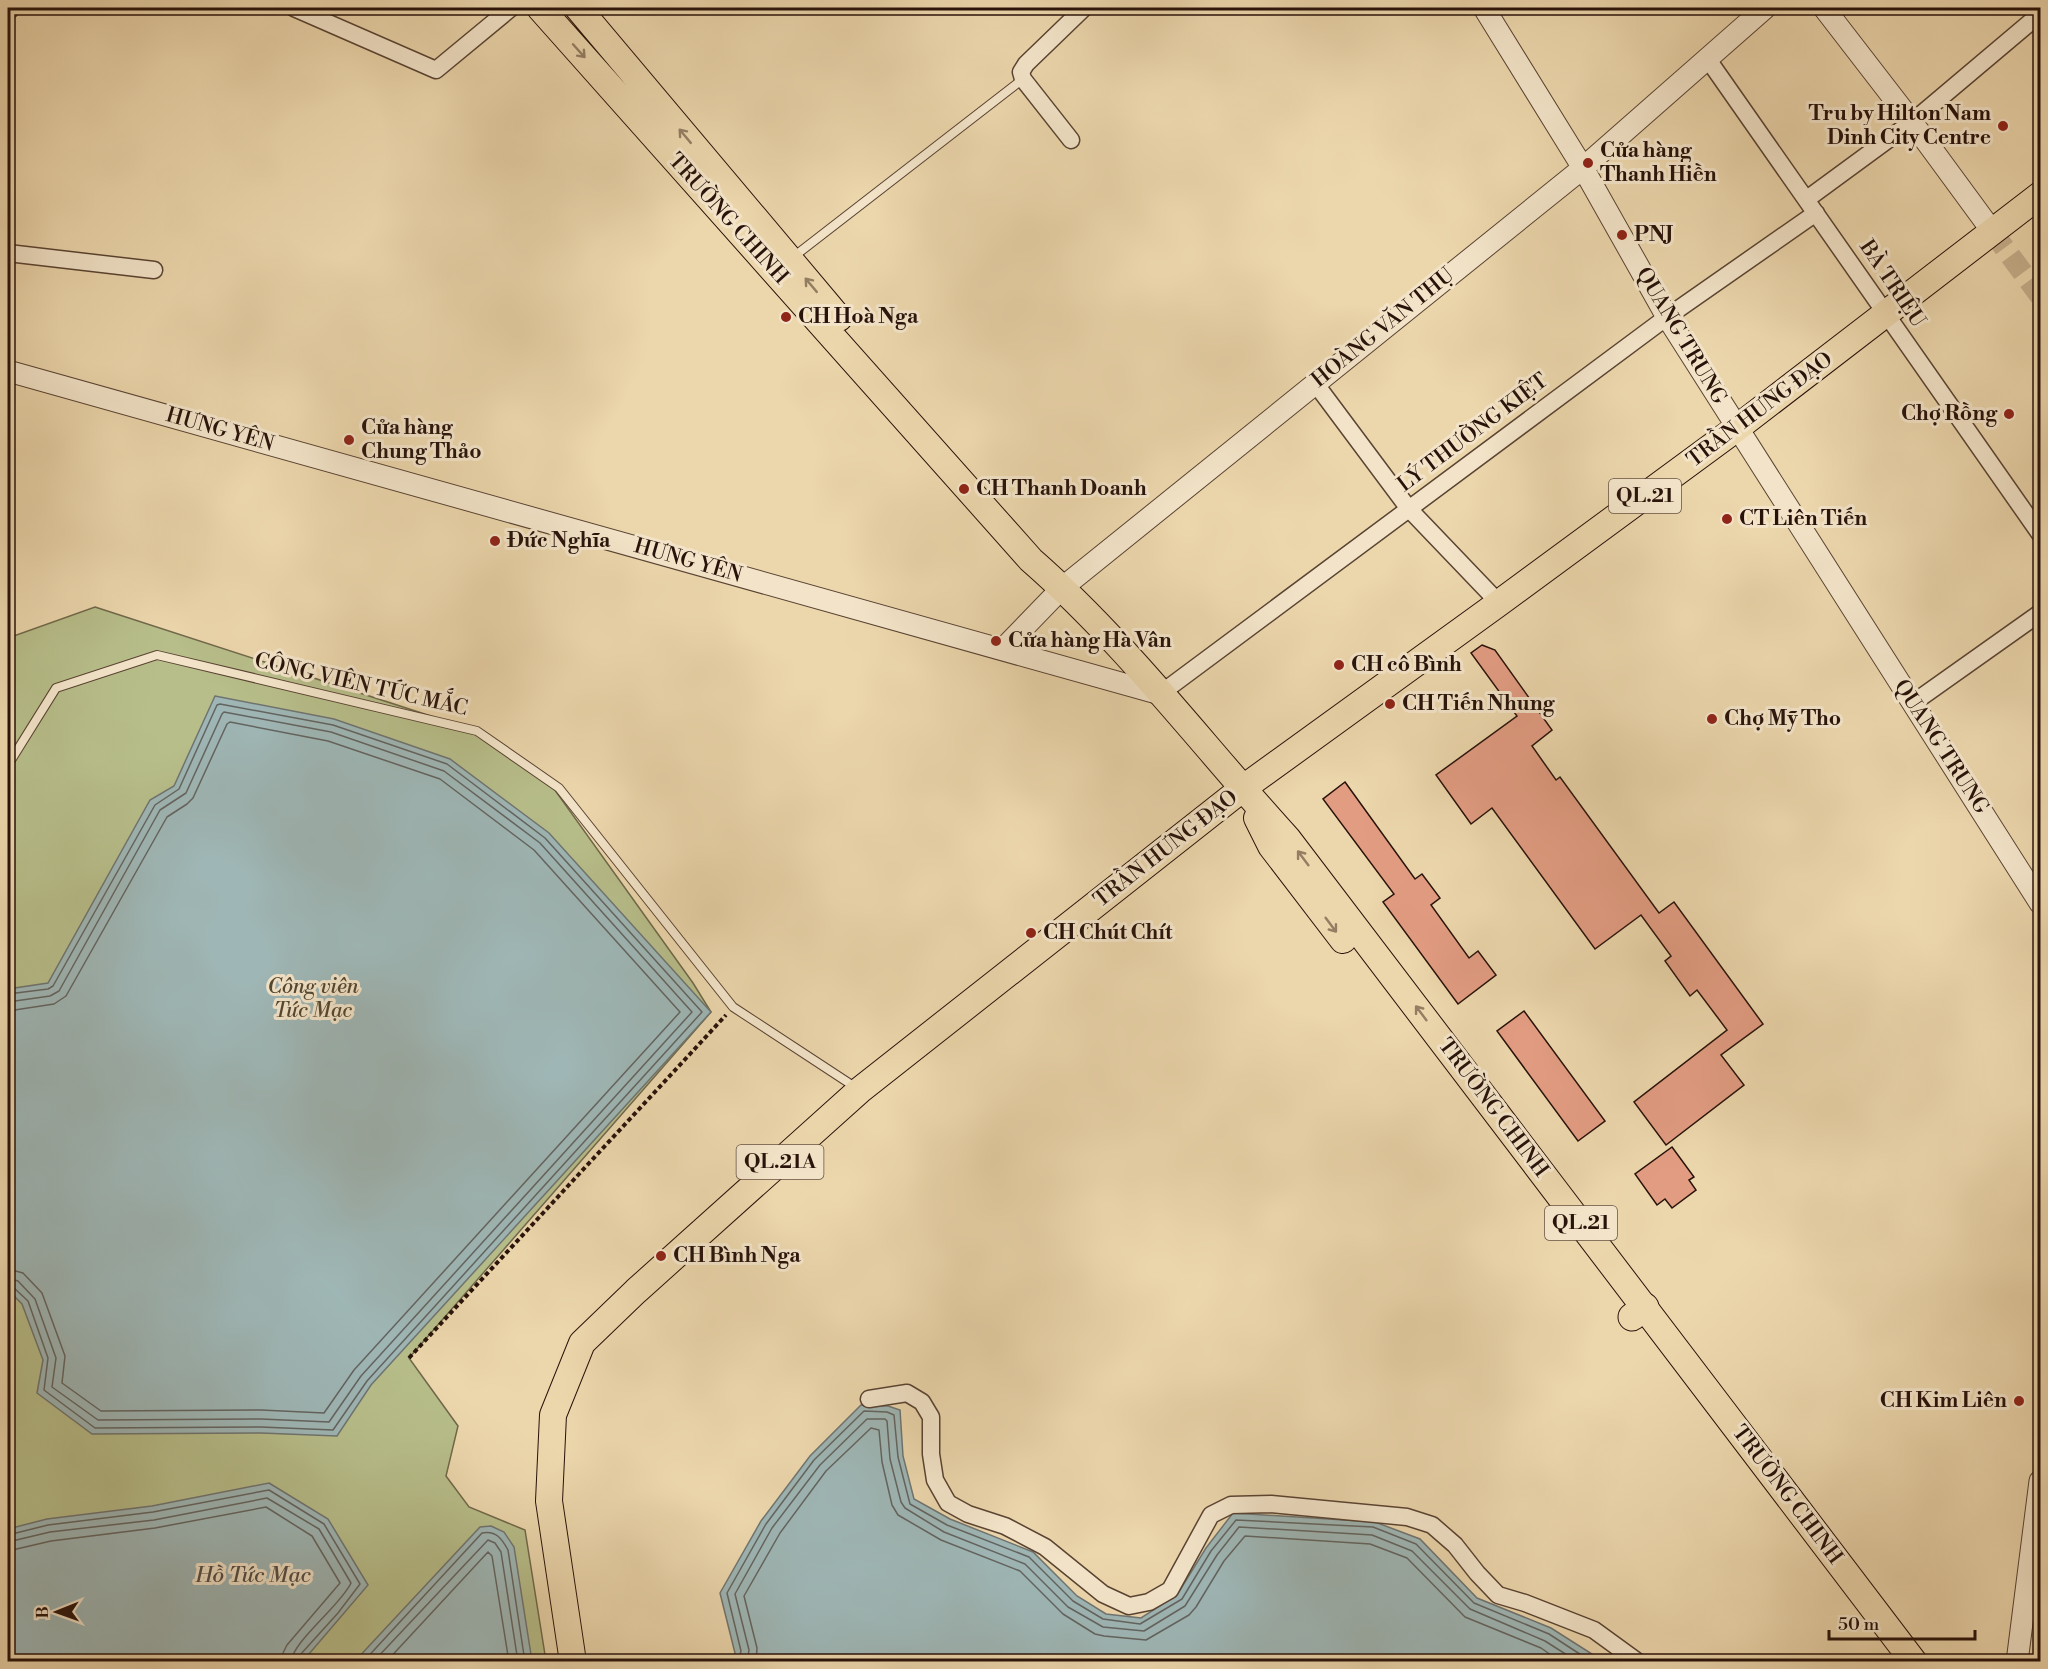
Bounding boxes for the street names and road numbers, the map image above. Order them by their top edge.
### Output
street label: TRƯỜNG CHINH [662,146,796,290]
street label: BÀ TRIỆU [1853,233,1933,333]
street label: HOÀNG VĂN THỤ [1305,261,1460,393]
street label: QUANG TRUNG [1630,263,1732,410]
street label: TRẦN HƯNG ĐẠO [1679,343,1838,473]
street label: LÝ THƯỜNG KIỆT [1391,365,1554,498]
street label: HƯNG YÊN [163,400,278,458]
road number: QL.21 [1609,479,1681,513]
street label: HƯNG YÊN [631,531,746,589]
street label: CÔNG VIÊN TỨC MẮC [252,642,471,722]
street label: QUANG TRUNG [1888,675,1994,820]
street label: TRẦN HƯNG ĐẠO [1086,781,1243,913]
street label: TRƯỜNG CHINH [1432,1031,1556,1183]
road number: QL.21A [736,1145,824,1179]
road number: QL.21 [1545,1206,1617,1240]
street label: TRƯỜNG CHINH [1726,1418,1850,1570]

